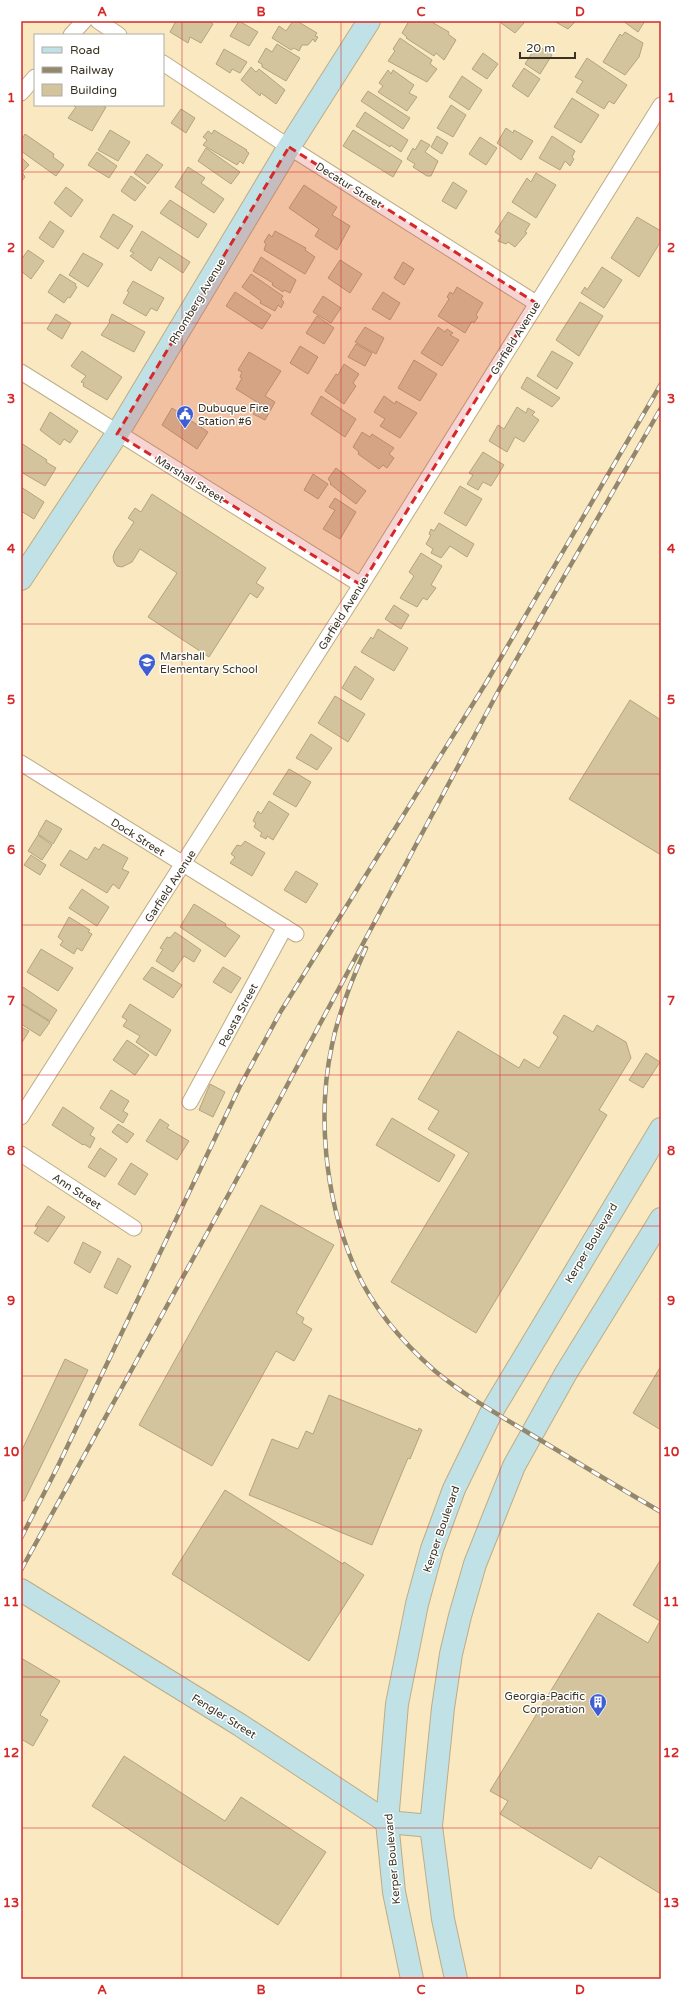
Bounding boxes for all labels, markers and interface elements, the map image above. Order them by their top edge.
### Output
text: A [97,4,107,20]
text: B [256,4,266,20]
text: C [416,4,426,20]
text: D [575,4,585,20]
legend [34,34,164,106]
scale bar [520,34,575,60]
text: 20 m [526,41,555,55]
text: Road [70,43,100,57]
text: Railway [70,63,114,77]
text: Building [70,83,117,97]
text: 1 [7,90,15,106]
text: 1 [667,90,675,106]
street label: Decatur Street [313,160,384,211]
text: 2 [7,240,15,256]
text: 2 [667,240,675,256]
street label: Rhomberg Avenue [167,256,228,346]
street label: Garfield Avenue [488,299,543,377]
text: 3 [7,391,15,407]
text: 3 [667,391,675,407]
place label: Dubuque Fire Station #6 [198,402,269,428]
public building icon: Dubuque Fire Station #6 [175,404,195,429]
street label: Marshall Street [153,453,227,506]
text: 4 [7,541,16,557]
text: 4 [667,541,676,557]
street label: Garfield Avenue [316,574,371,652]
place label: Marshall Elementary School [160,650,258,676]
school or university icon: Marshall Elementary School [137,652,157,677]
text: 5 [7,692,15,708]
text: 5 [667,692,675,708]
street label: Dock Street [108,816,167,859]
text: 6 [7,842,15,858]
text: 6 [667,842,675,858]
street label: Garfield Avenue [142,848,199,925]
street label: Peosta Street [216,981,261,1049]
text: 7 [7,993,15,1009]
text: 7 [667,993,675,1009]
text: 8 [7,1143,15,1159]
text: 8 [667,1143,675,1159]
street label: Ann Street [50,1171,104,1212]
street label: Kerper Boulevard [562,1201,620,1286]
text: 9 [7,1293,15,1309]
text: 9 [667,1293,675,1309]
text: 10 [3,1444,19,1460]
text: 10 [663,1444,679,1460]
street label: Kerper Boulevard [421,1484,462,1574]
text: 11 [3,1594,19,1610]
text: 11 [663,1594,679,1610]
place label: Georgia-Pacific Corporation [505,1690,585,1716]
street label: Fengler Street [189,1691,258,1741]
building icon: Georgia-Pacific Corporation [588,1692,608,1717]
text: 12 [3,1745,19,1761]
text: 12 [663,1745,679,1761]
street label: Kerper Boulevard [382,1813,403,1905]
text: 13 [3,1895,19,1911]
text: 13 [663,1895,679,1911]
text: A [97,1982,107,1998]
text: B [256,1982,266,1998]
text: C [416,1982,426,1998]
text: D [575,1982,585,1998]

